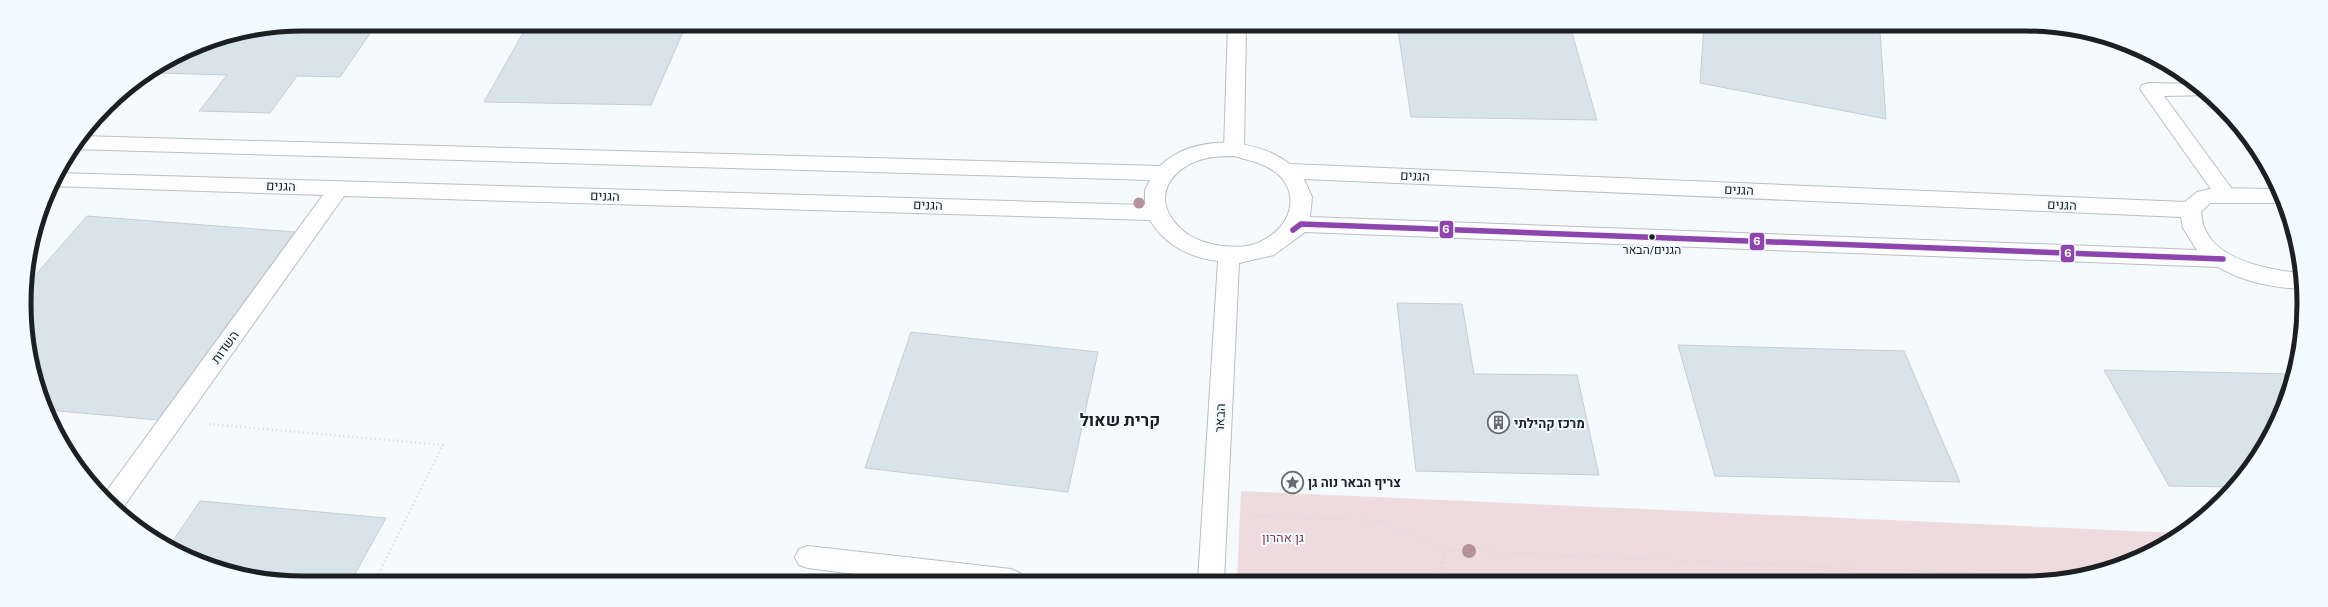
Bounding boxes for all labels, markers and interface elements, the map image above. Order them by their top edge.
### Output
street label: הגנים [1400,168,1430,184]
street label: הגנים [266,178,296,194]
street label: הגנים [1724,182,1754,198]
street label: הגנים [590,188,620,204]
street label: הגנים [913,197,943,213]
street label: הגנים [2047,197,2077,213]
line badge: 6 [1439,220,1454,239]
text: 6 [1442,223,1450,235]
marker: הגנים/הבאר [1647,232,1657,242]
line badge: 6 [1749,232,1765,251]
text: 6 [1753,235,1761,247]
place label: הגנים/הבאר [1623,243,1681,257]
line badge: 6 [2060,244,2075,263]
text: 6 [2064,247,2072,259]
street label: השדות [208,328,242,366]
street label: הבאר [1212,403,1228,433]
district label: קרית שאול [1080,410,1160,430]
building icon: מרכז קהילתי [1486,410,1512,436]
place label: מרכז קהילתי [1514,416,1585,431]
place icon: צריף הבאר נוה גן [1279,469,1305,495]
place label: צריף הבאר נוה גן [1308,475,1401,490]
park label: גן אהרון [1262,530,1304,545]

